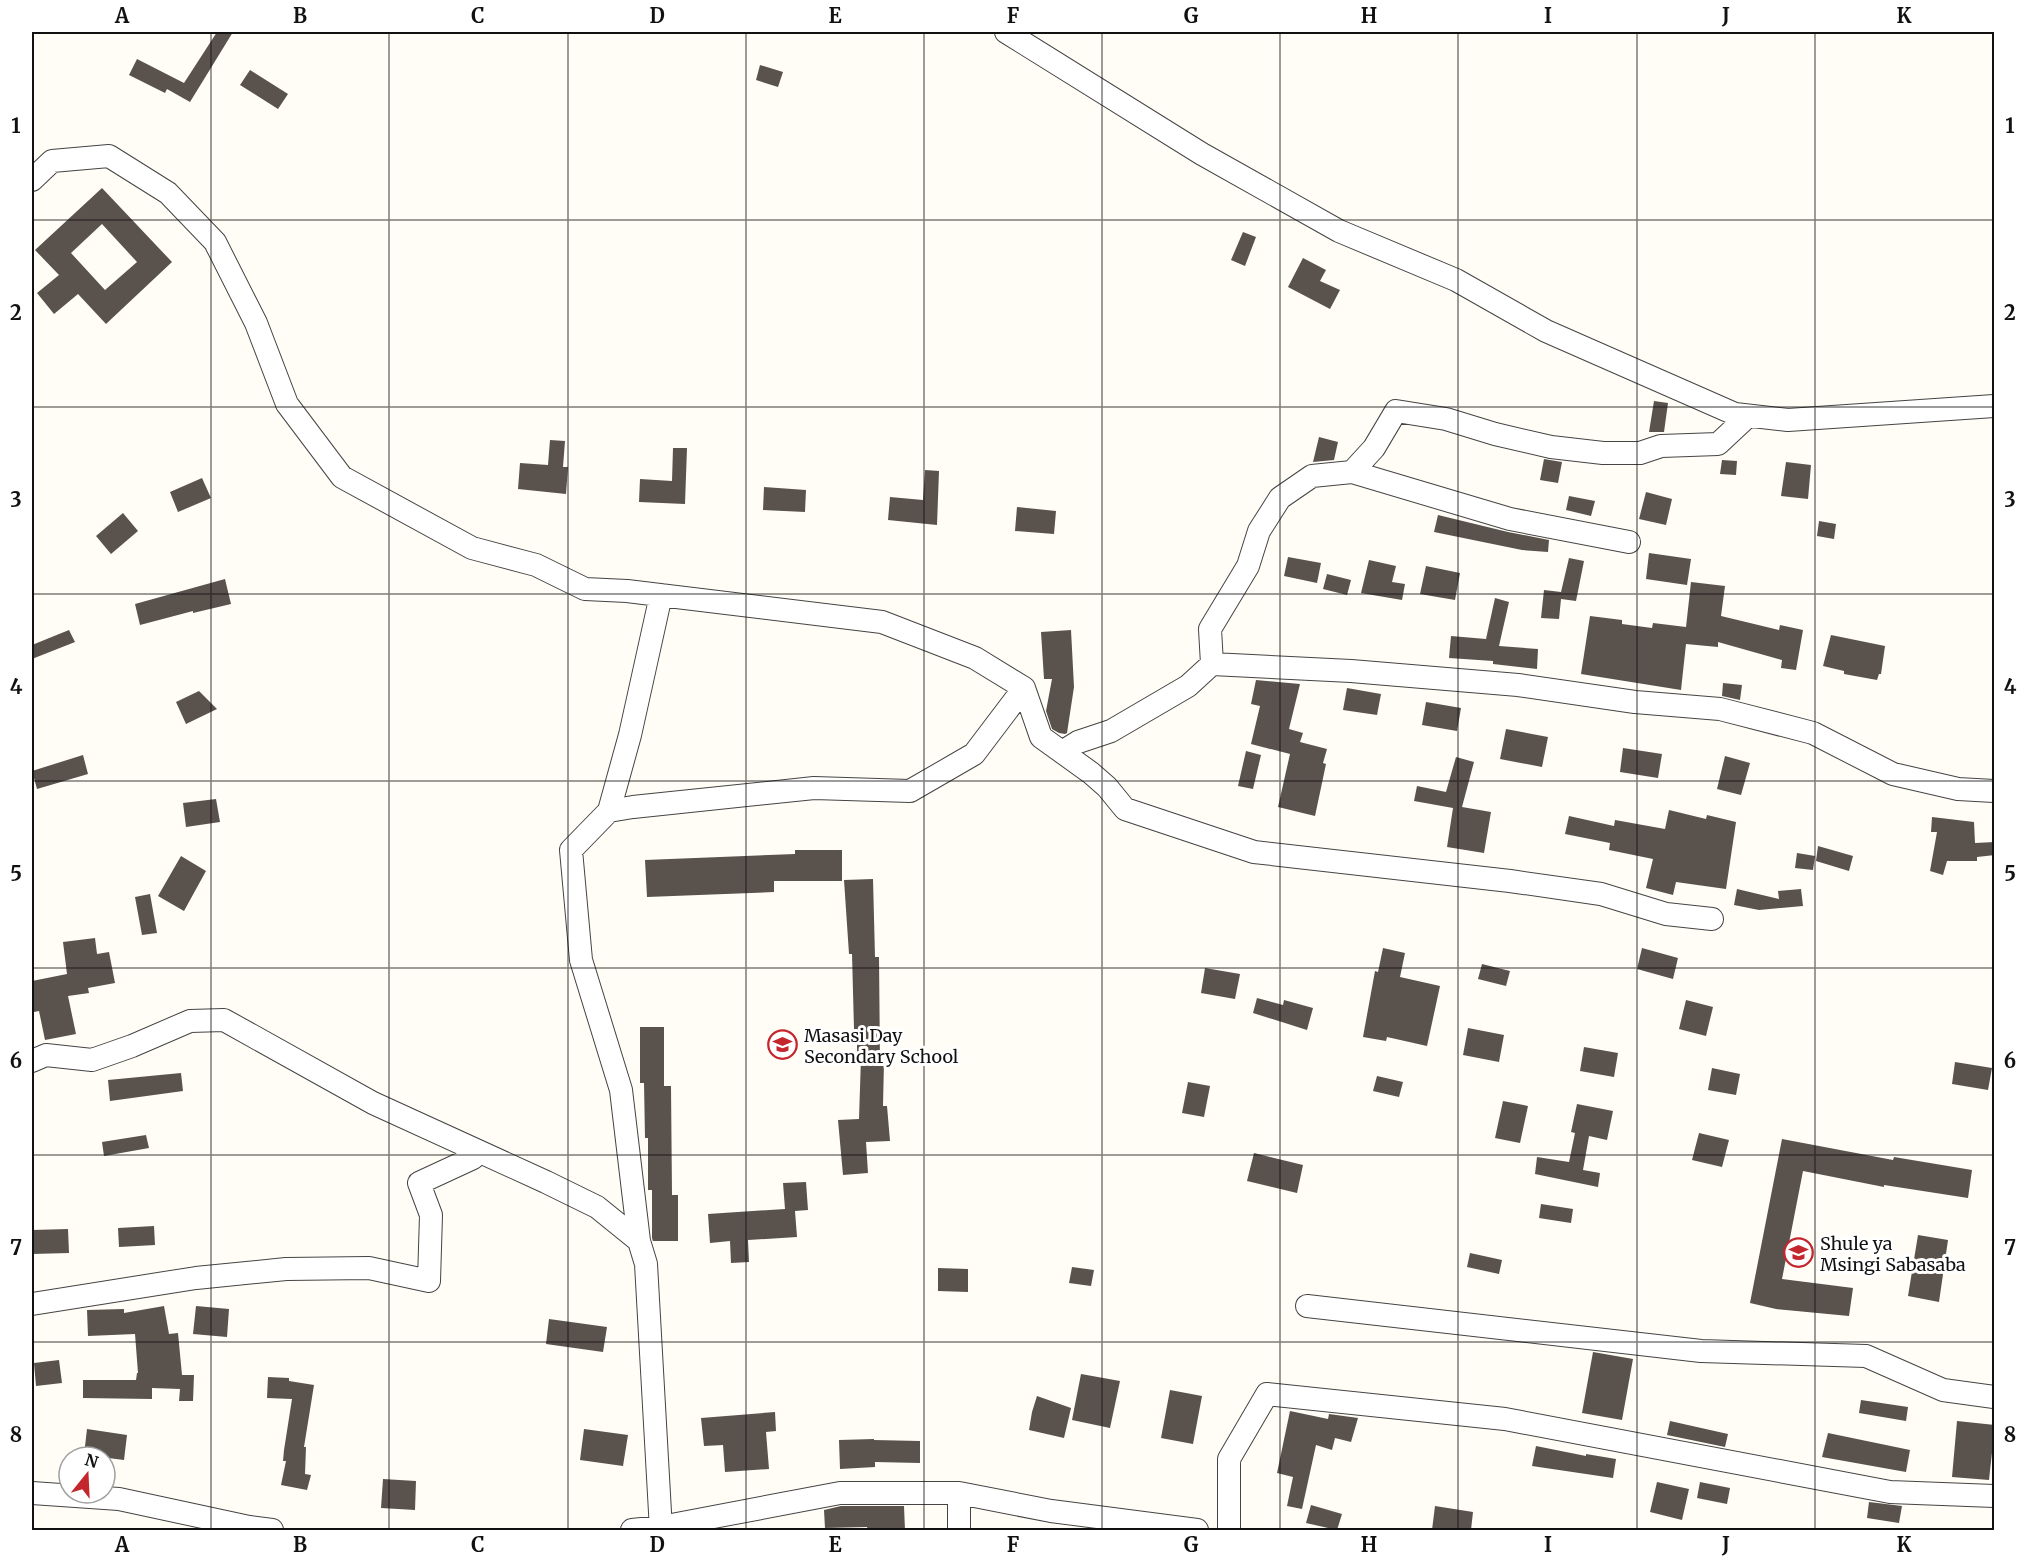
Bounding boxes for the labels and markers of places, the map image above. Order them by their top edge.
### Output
place label: Masasi Day Secondary School [804,1024,959,1068]
school or university icon: Masasi Day Secondary School [767,1029,799,1061]
place label: Shule ya Msingi Sabasaba [1820,1232,1966,1276]
school or university icon: Shule ya Msingi Sabasaba [1783,1237,1815,1269]

